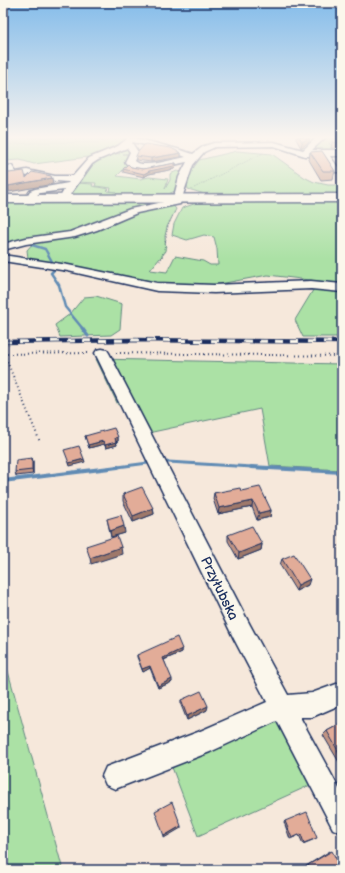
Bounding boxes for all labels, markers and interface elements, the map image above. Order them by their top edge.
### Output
street label: Przyłubska [197,554,242,623]

